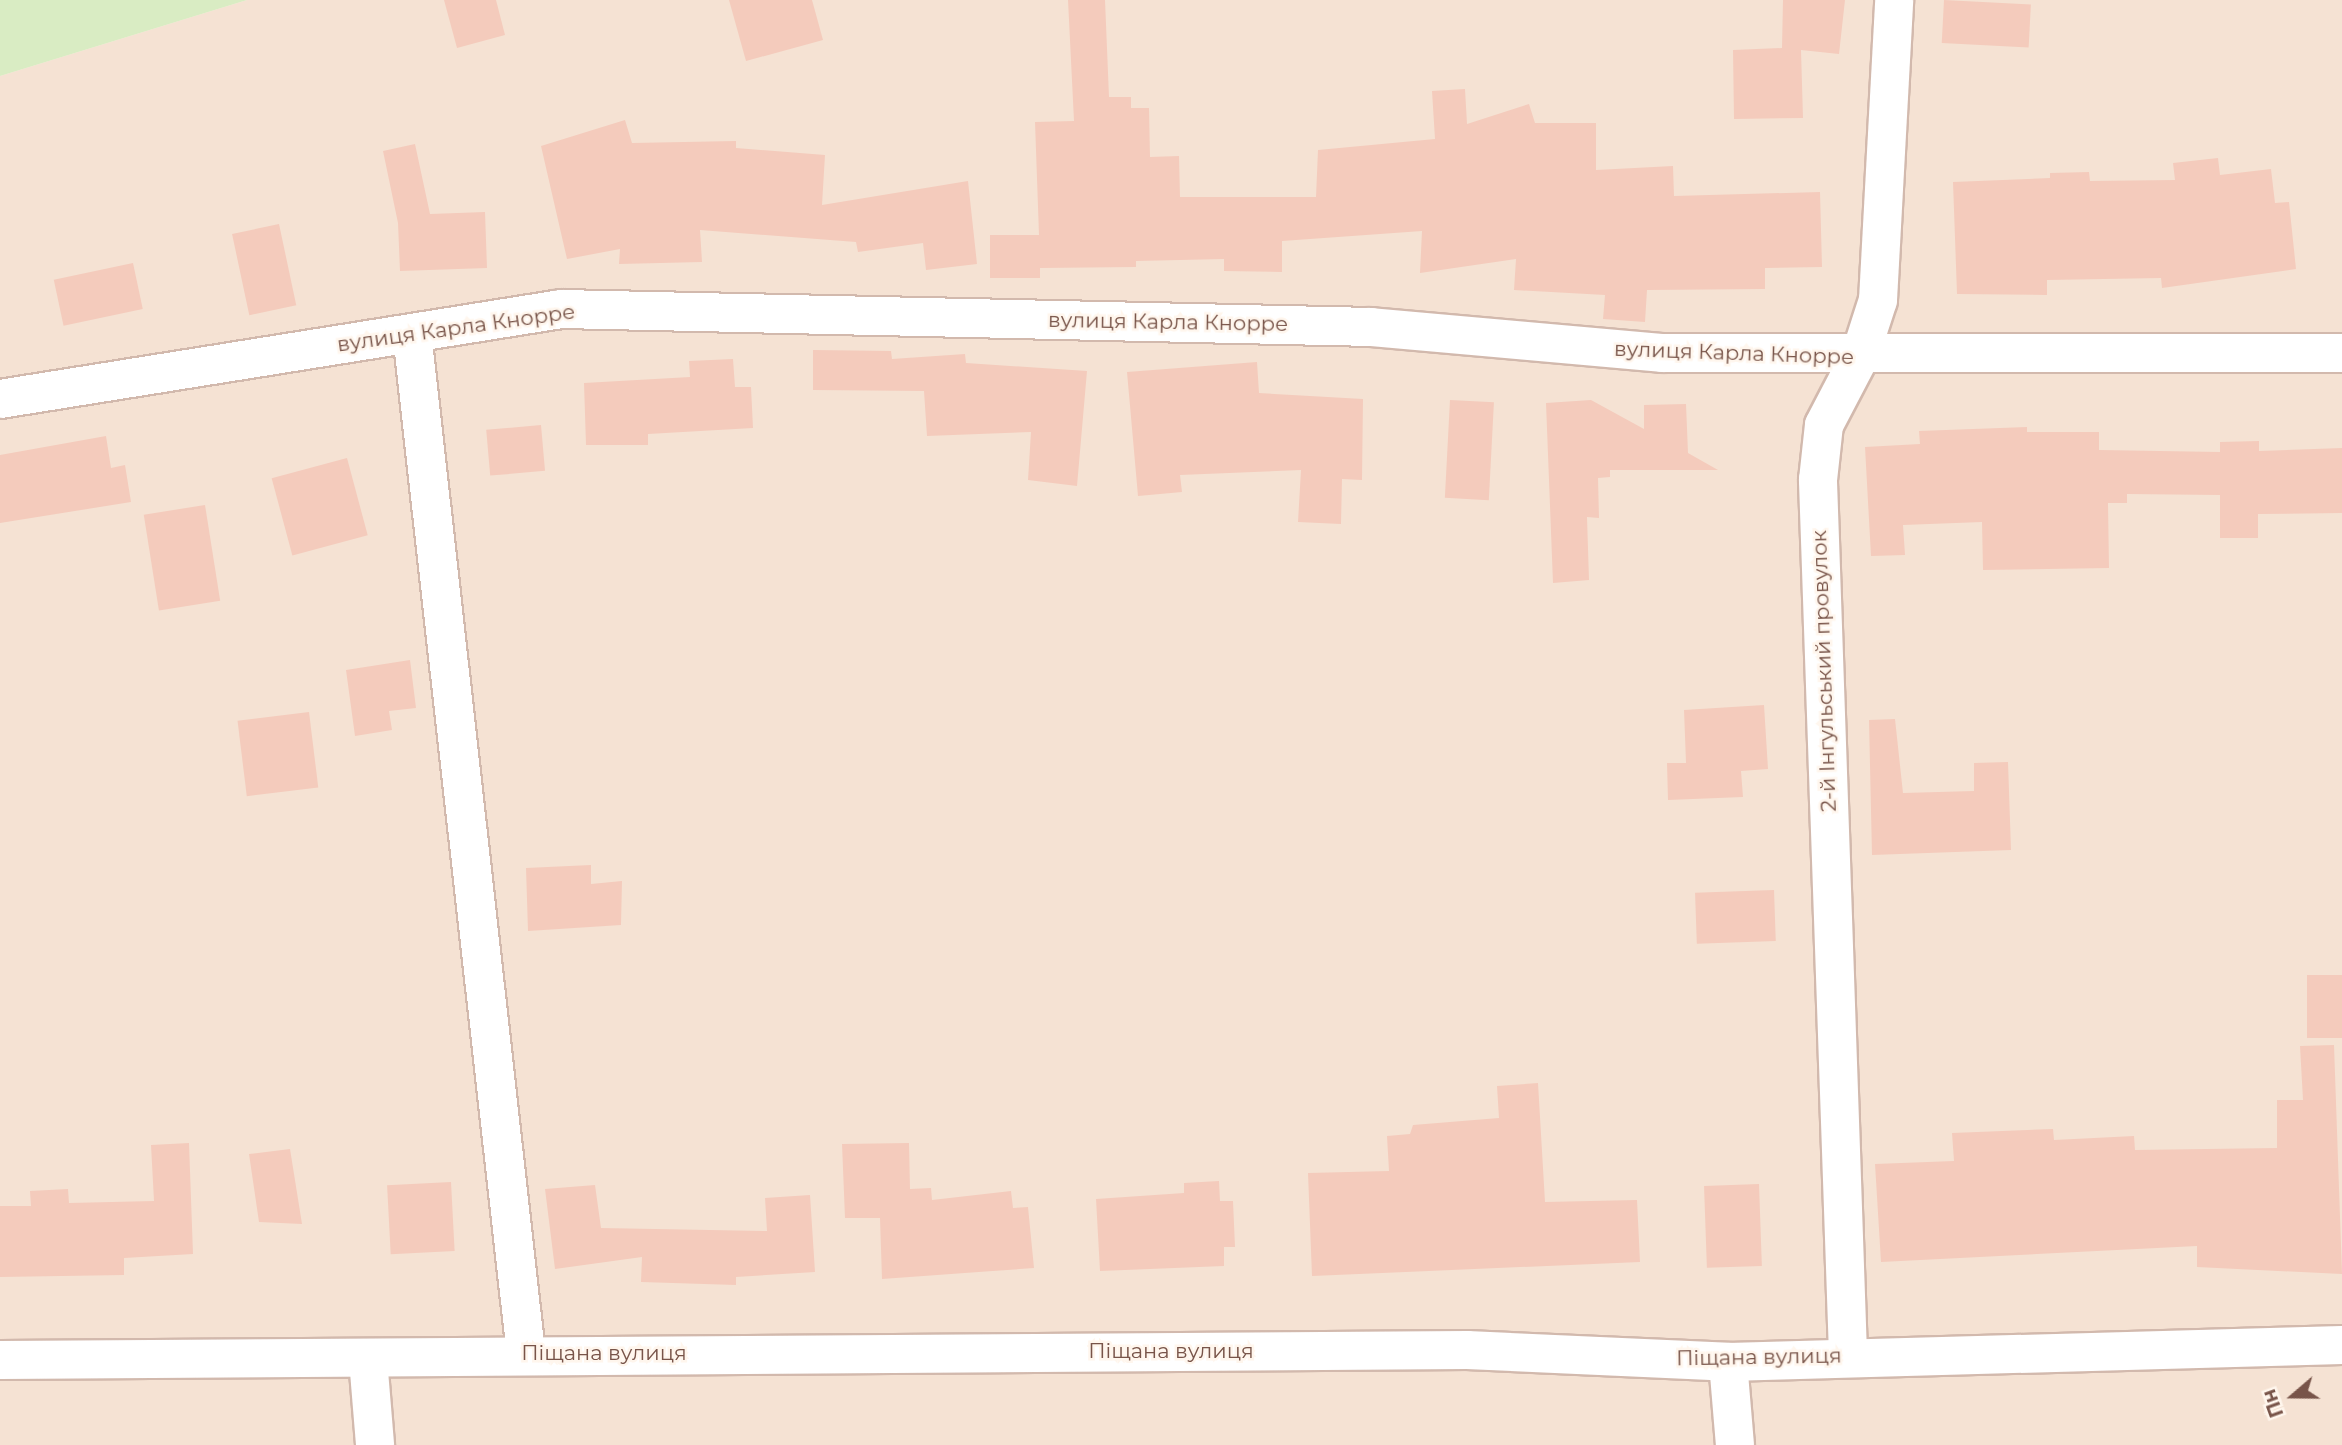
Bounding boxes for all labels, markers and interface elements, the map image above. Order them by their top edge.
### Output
street label: вулиця Карла Кнорре [335,299,577,357]
street label: вулиця Карла Кнорре [1048,307,1288,337]
street label: вулиця Карла Кнорре [1614,336,1854,370]
street label: 2-й Інгульський провулок [1806,530,1842,812]
street label: Піщана вулиця [1088,1338,1254,1364]
street label: Піщана вулиця [521,1340,687,1366]
street label: Піщана вулиця [1676,1343,1842,1371]
north arrow [2258,1361,2328,1431]
text: Пн [2257,1386,2288,1421]

